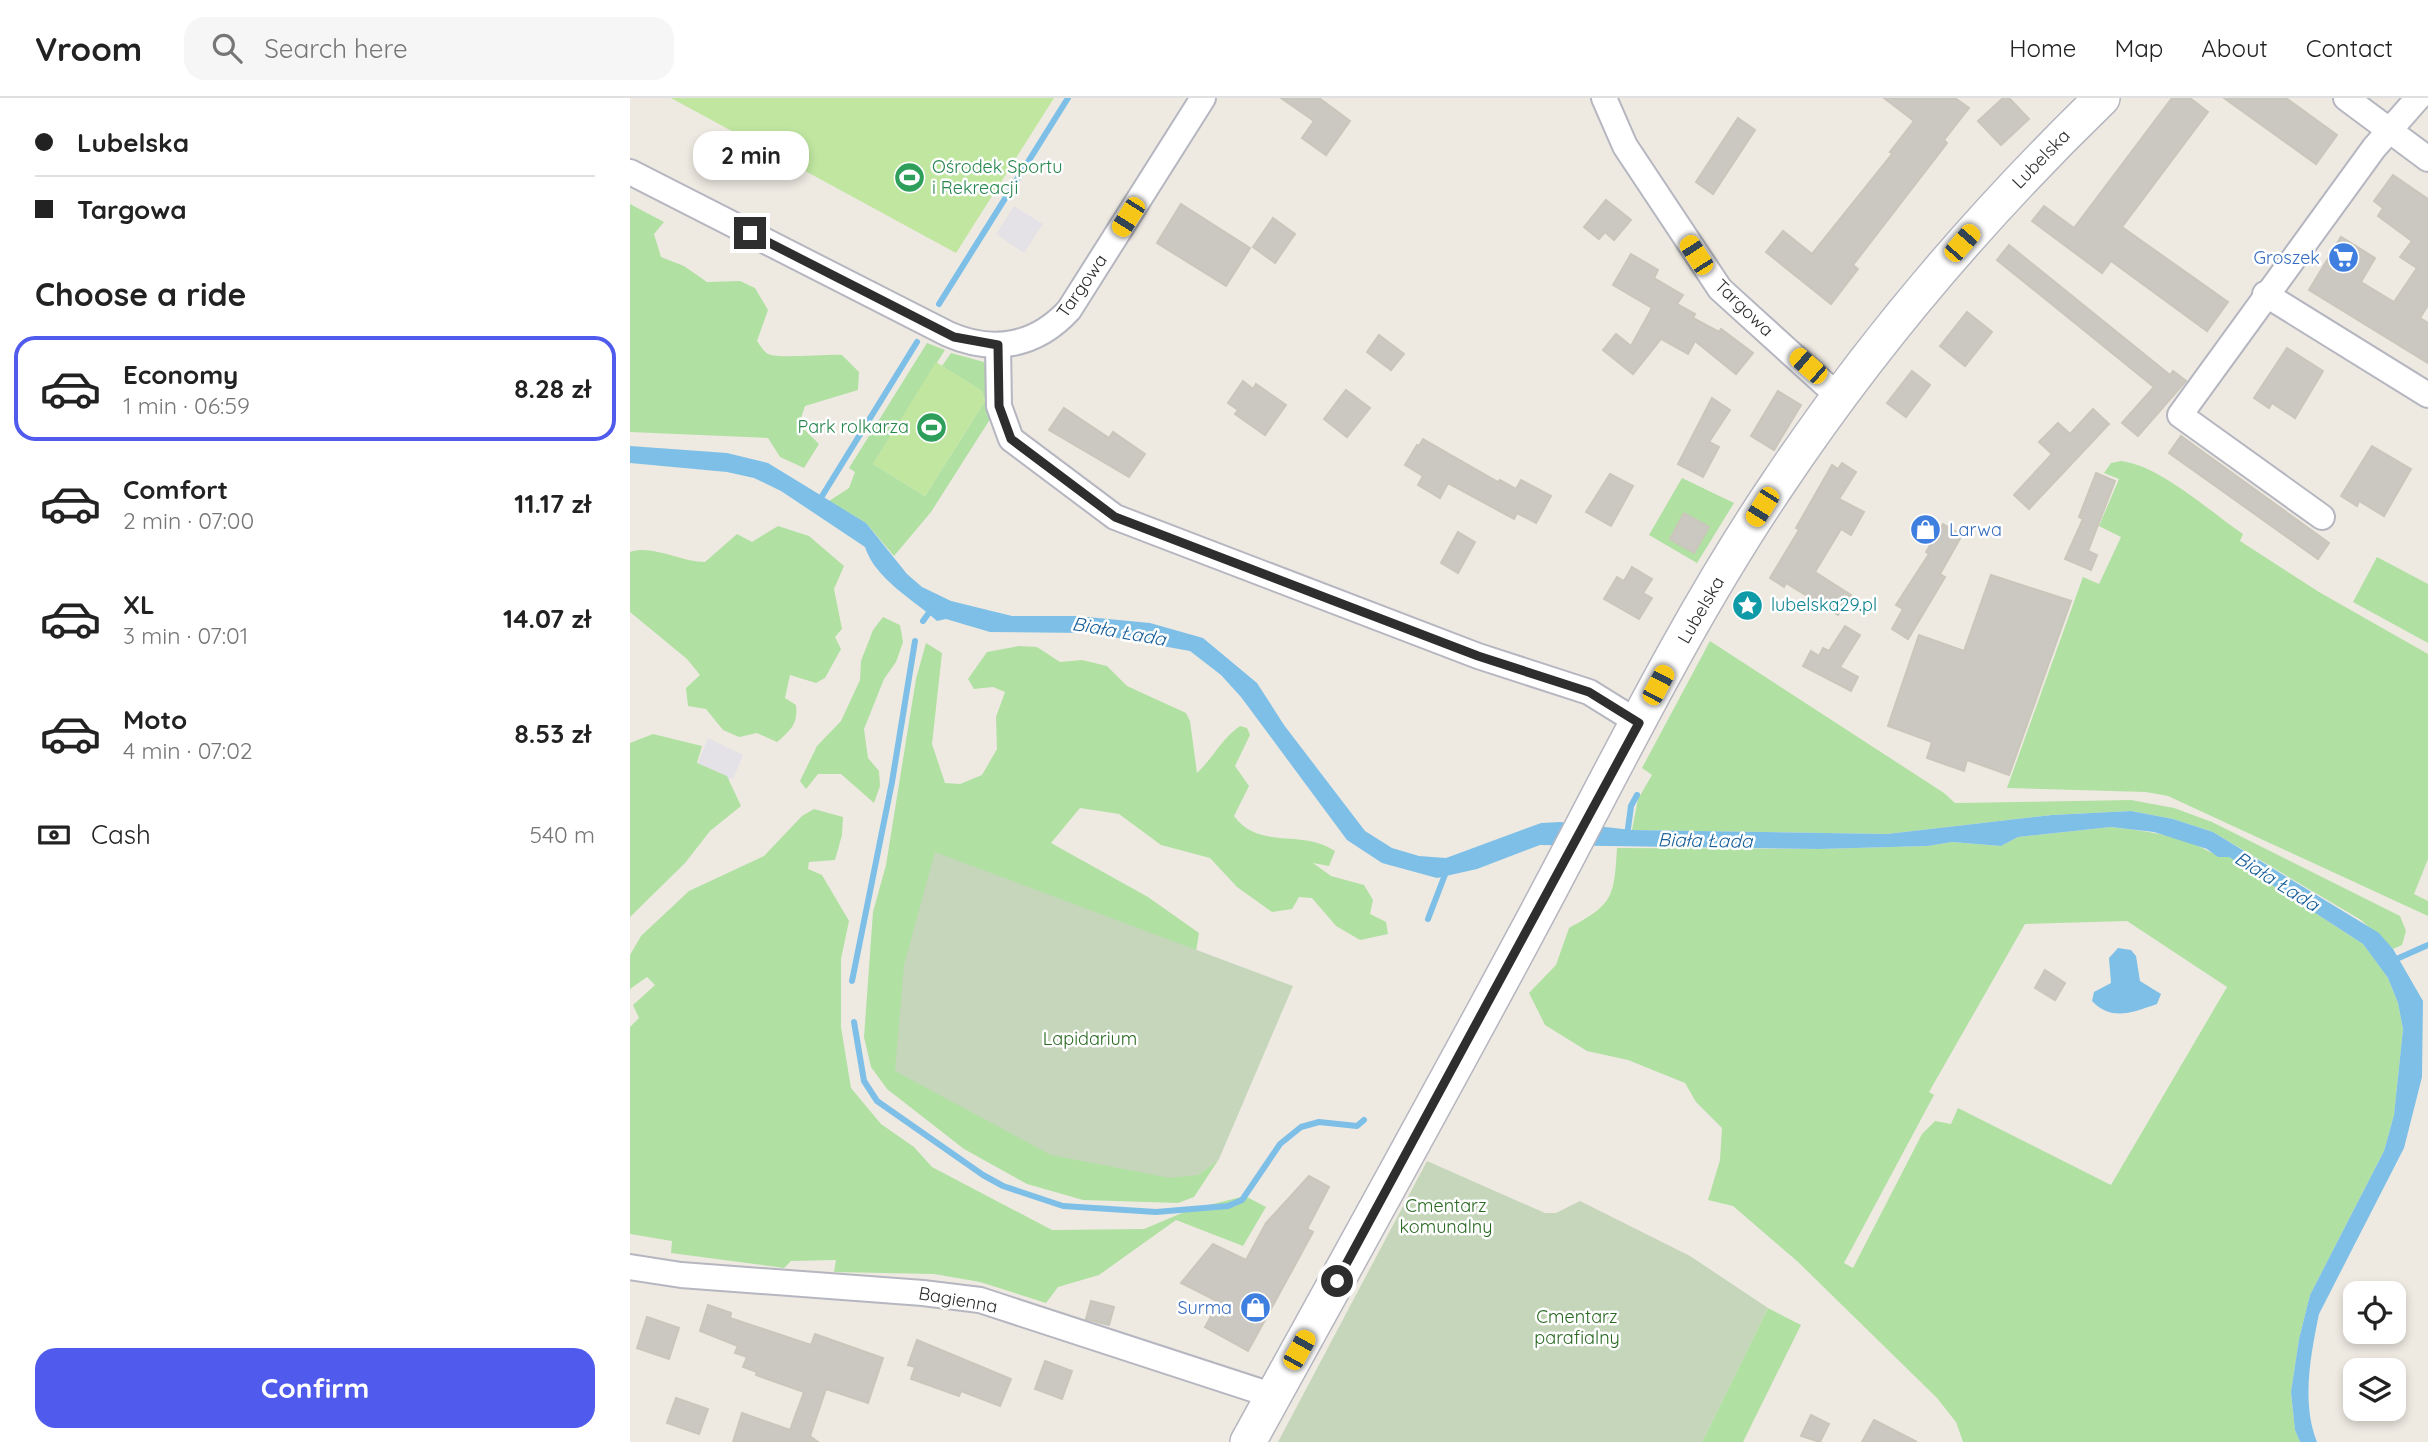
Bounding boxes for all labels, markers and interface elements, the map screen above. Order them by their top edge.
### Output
search box [184,17,674,80]
text: Vroom [35,28,142,69]
icon: search [208,29,246,67]
text: Search here [264,32,408,65]
text: Home [2009,33,2076,63]
text: Map [2114,33,2163,63]
text: About [2201,33,2268,63]
text: Contact [2306,33,2393,63]
street label: Lubelska [2007,124,2075,193]
text: Lubelska [77,126,189,159]
callout: 2 min [692,131,808,180]
text: 2 min [721,141,781,170]
place label: Ośrodek Sportu i Rekreacji [932,155,1062,199]
sports icon: Ośrodek Sportu i Rekreacji [892,160,926,194]
text: Targowa [77,193,187,226]
car [1108,194,1149,240]
route end [734,217,766,249]
car [1941,220,1984,266]
car [1676,232,1717,278]
supermarket icon: Groszek [2326,241,2360,275]
place label: Groszek [2253,246,2320,269]
street label: Targowa [1051,249,1112,322]
text: Choose a ride [35,274,247,314]
street label: Targowa [1710,274,1779,341]
car [1786,344,1831,388]
icon: car [39,357,102,420]
text: Economy [123,358,238,391]
text: 8.28 zł [514,372,591,405]
text: 1 min · 06:59 [123,391,250,420]
sports icon: Park rolkarza [915,410,949,444]
place label: Park rolkarza [798,415,909,438]
icon: car [39,472,102,535]
text: Comfort [123,473,228,506]
car [1742,484,1783,530]
text: 11.17 zł [514,487,591,520]
text: 2 min · 07:00 [123,506,254,535]
shop icon: Larwa [1909,513,1943,547]
place label: Larwa [1949,518,2002,541]
street label: Lubelska [1672,572,1729,648]
icon: car [39,587,102,650]
text: XL [123,588,155,621]
place icon: lubelska29.pl [1731,588,1765,622]
place label: lubelska29.pl [1771,593,1877,616]
text: 14.07 zł [503,602,591,635]
water label: Biała Łada [1070,611,1169,651]
text: 3 min · 07:01 [123,621,248,650]
car [1639,662,1678,708]
icon: car [39,702,102,765]
text: Moto [123,703,187,736]
text: 8.53 zł [514,717,591,750]
text: 4 min · 07:02 [123,736,253,765]
icon: cash [35,816,73,854]
text: Cash [91,818,151,851]
text: 540 m [529,820,595,849]
water label: Biała Łada [1658,827,1754,853]
water label: Biała Łada [2231,846,2325,917]
park label: Lapidarium [1043,1027,1137,1050]
park label: Cmentarz komunalny [1400,1194,1492,1238]
route start [1321,1265,1353,1297]
street label: Bagienna [917,1281,999,1318]
map controls [2343,1281,2406,1421]
button: locate [2343,1281,2406,1344]
shop icon: Surma [1238,1291,1272,1325]
place label: Surma [1177,1296,1232,1319]
park label: Cmentarz parafialny [1534,1305,1620,1349]
car [1280,1327,1319,1373]
button: Confirm [35,1348,595,1428]
button: layers [2343,1358,2406,1421]

